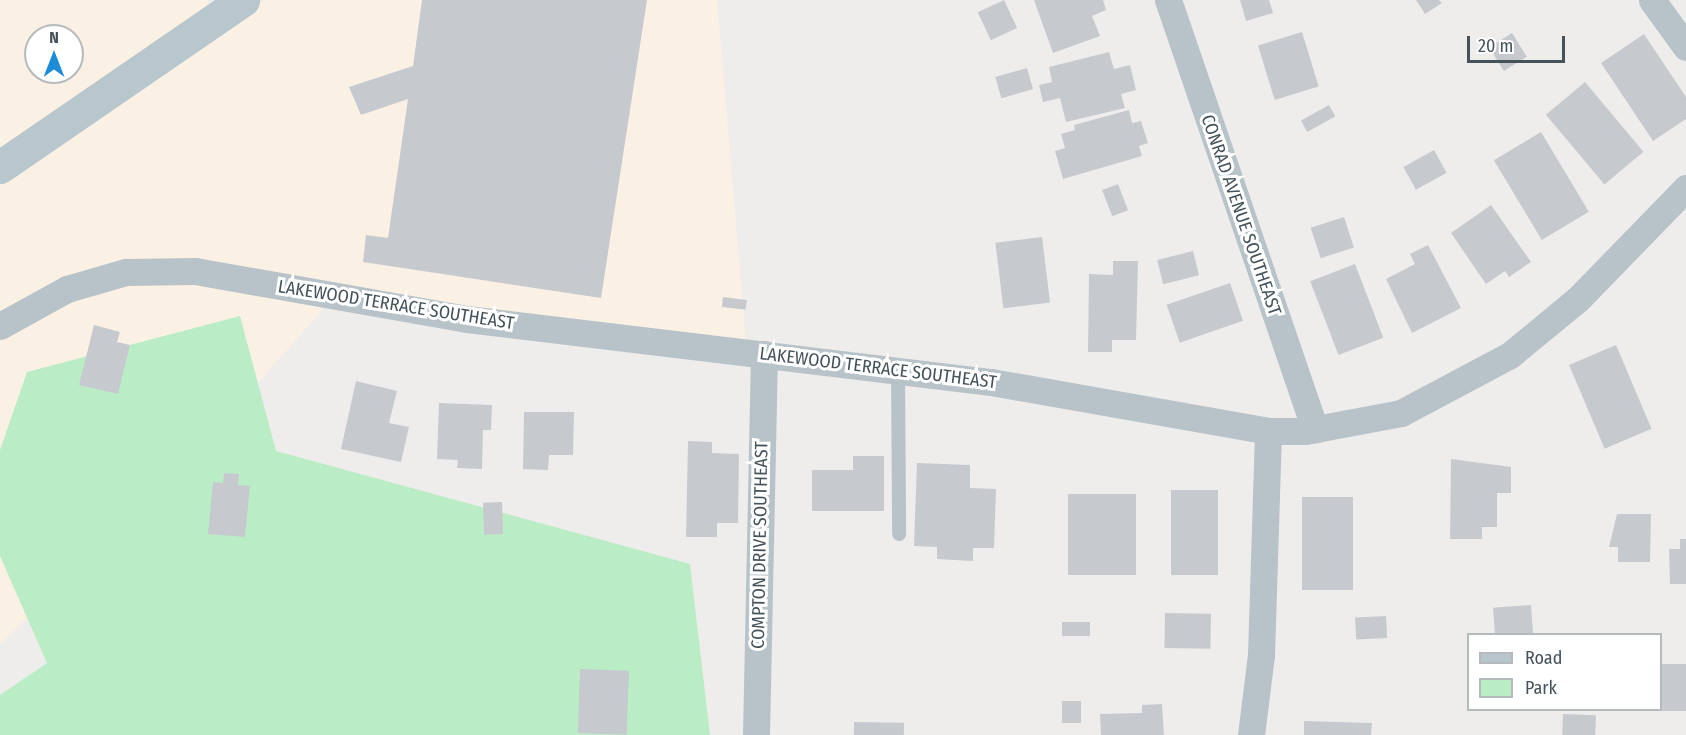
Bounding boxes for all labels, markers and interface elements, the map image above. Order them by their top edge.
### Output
north arrow [24,24,84,84]
scale bar [1470,24,1568,62]
text: N [49,28,59,47]
text: 20 m [1478,35,1513,57]
street label: CONRAD AVENUE SOUTHEAST [1196,112,1286,318]
street label: LAKEWOOD TERRACE SOUTHEAST [277,276,515,334]
street label: LAKEWOOD TERRACE SOUTHEAST [758,343,998,393]
street label: COMPTON DRIVE SOUTHEAST [747,441,773,649]
legend [1467,633,1662,711]
text: Road [1525,647,1562,669]
text: Park [1525,677,1557,699]

